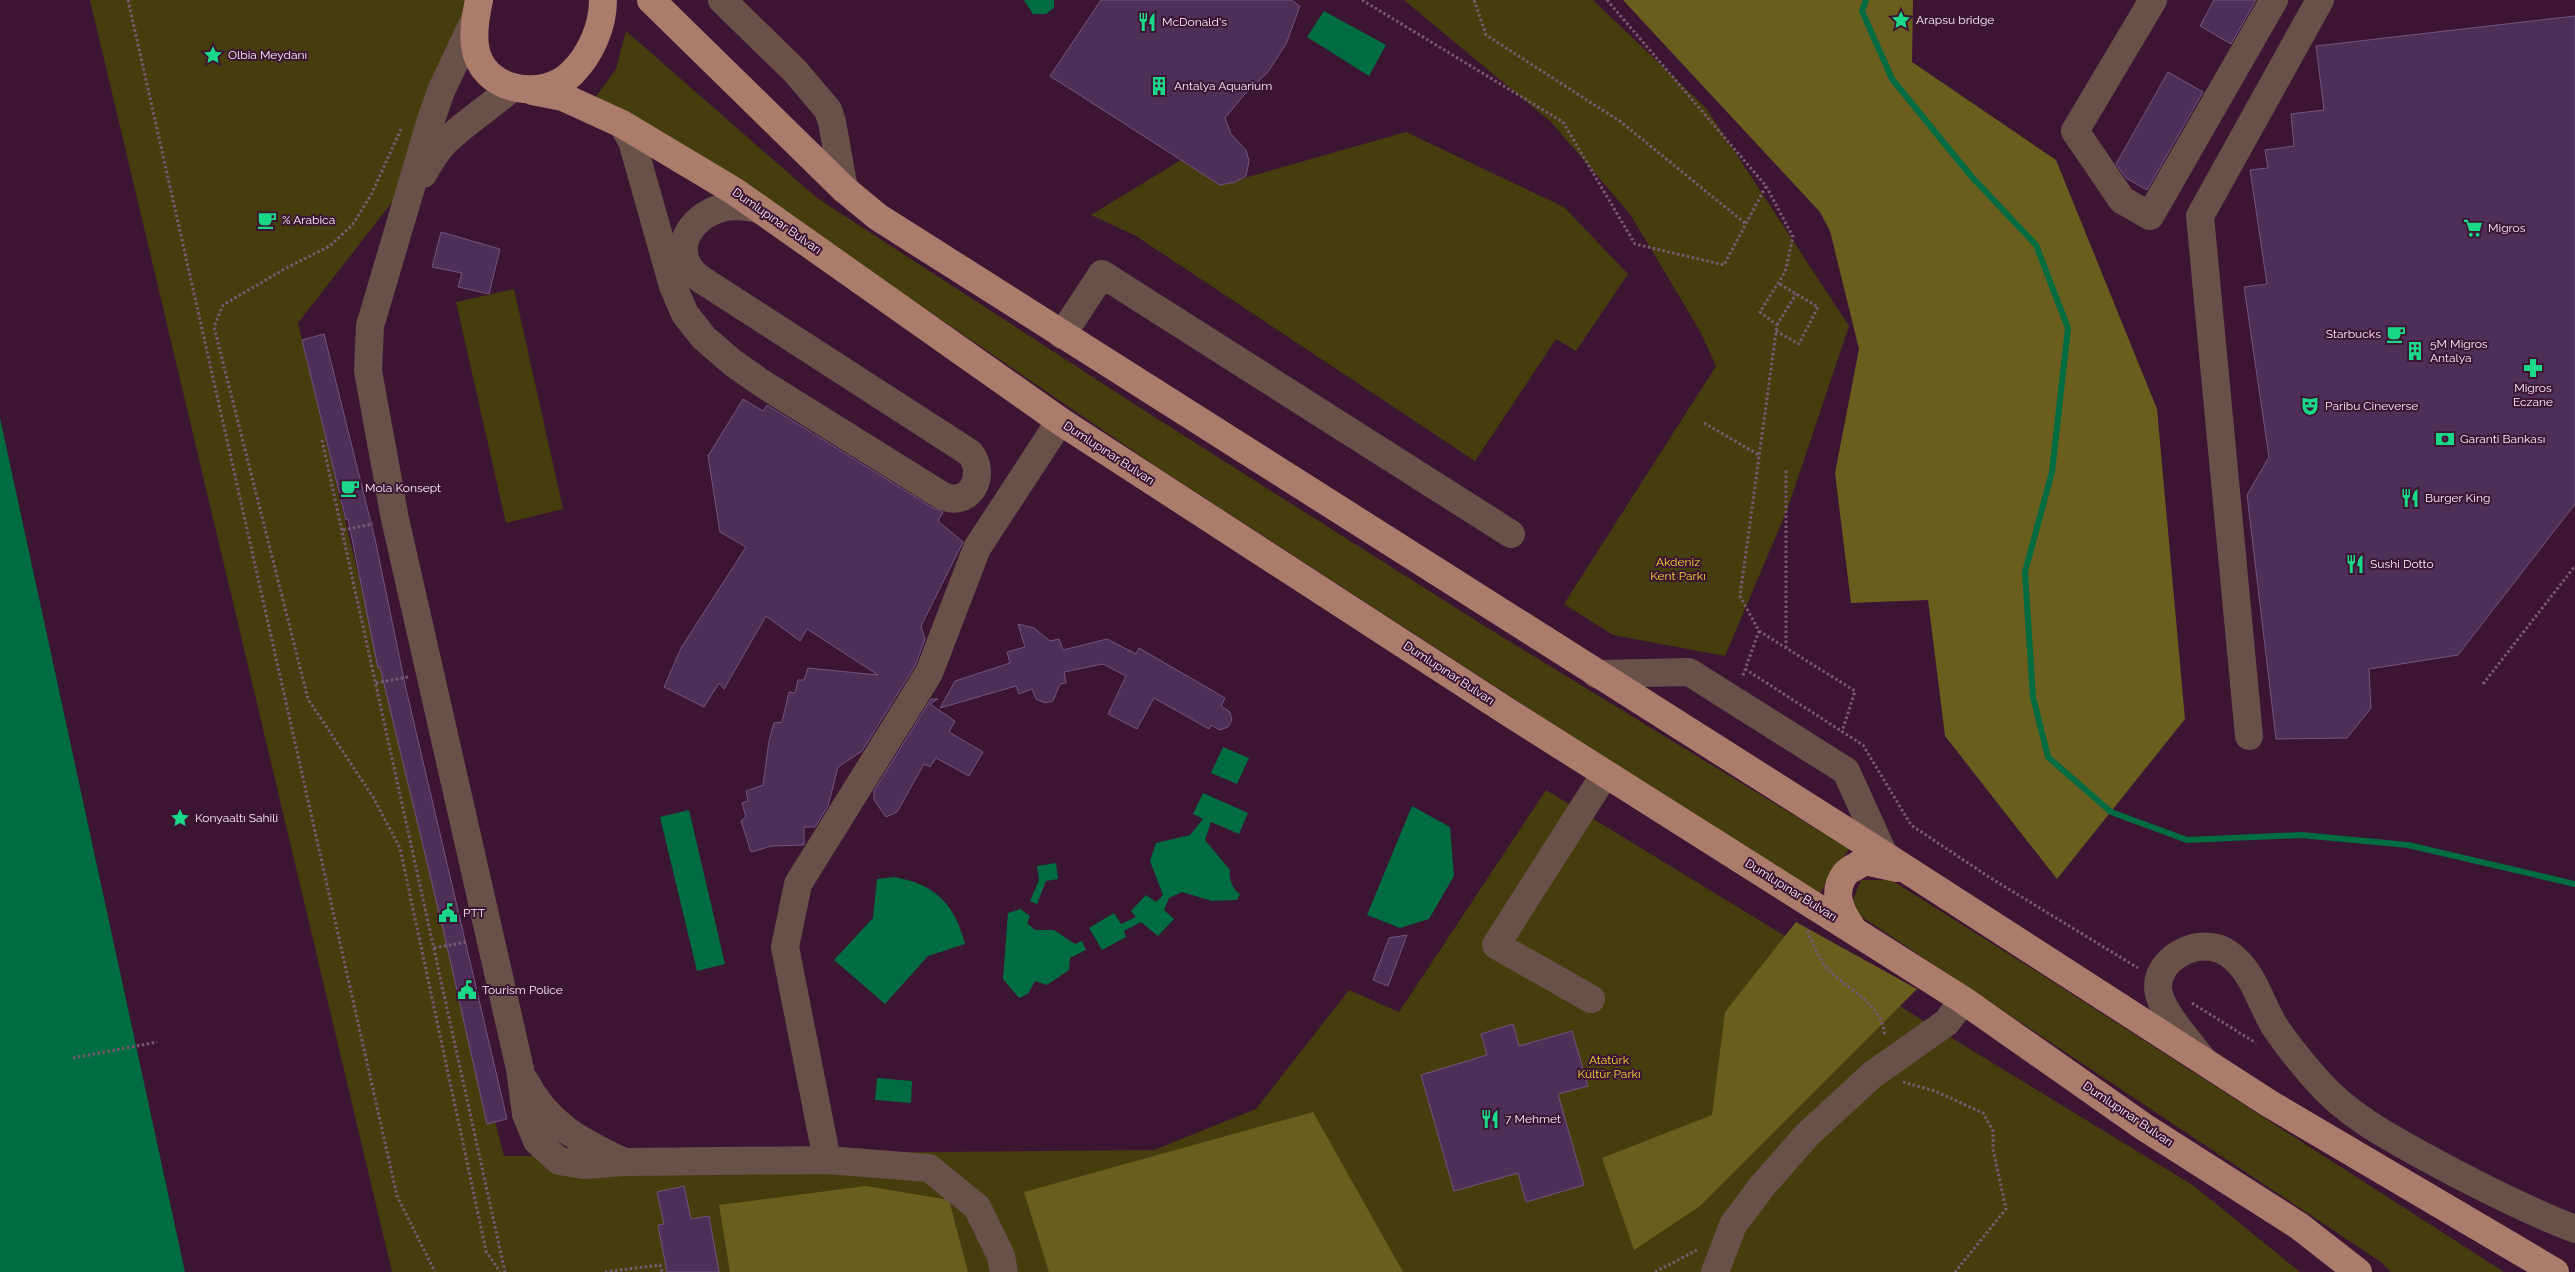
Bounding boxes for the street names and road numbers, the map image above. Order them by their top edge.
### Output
street label: Dumlupınar Bulvarı [730,185,824,257]
street label: Dumlupınar Bulvarı [1061,418,1157,488]
street label: Dumlupınar Bulvarı [1401,638,1497,708]
street label: Dumlupınar Bulvarı [1743,856,1839,924]
street label: Dumlupınar Bulvarı [2080,1079,2176,1149]

